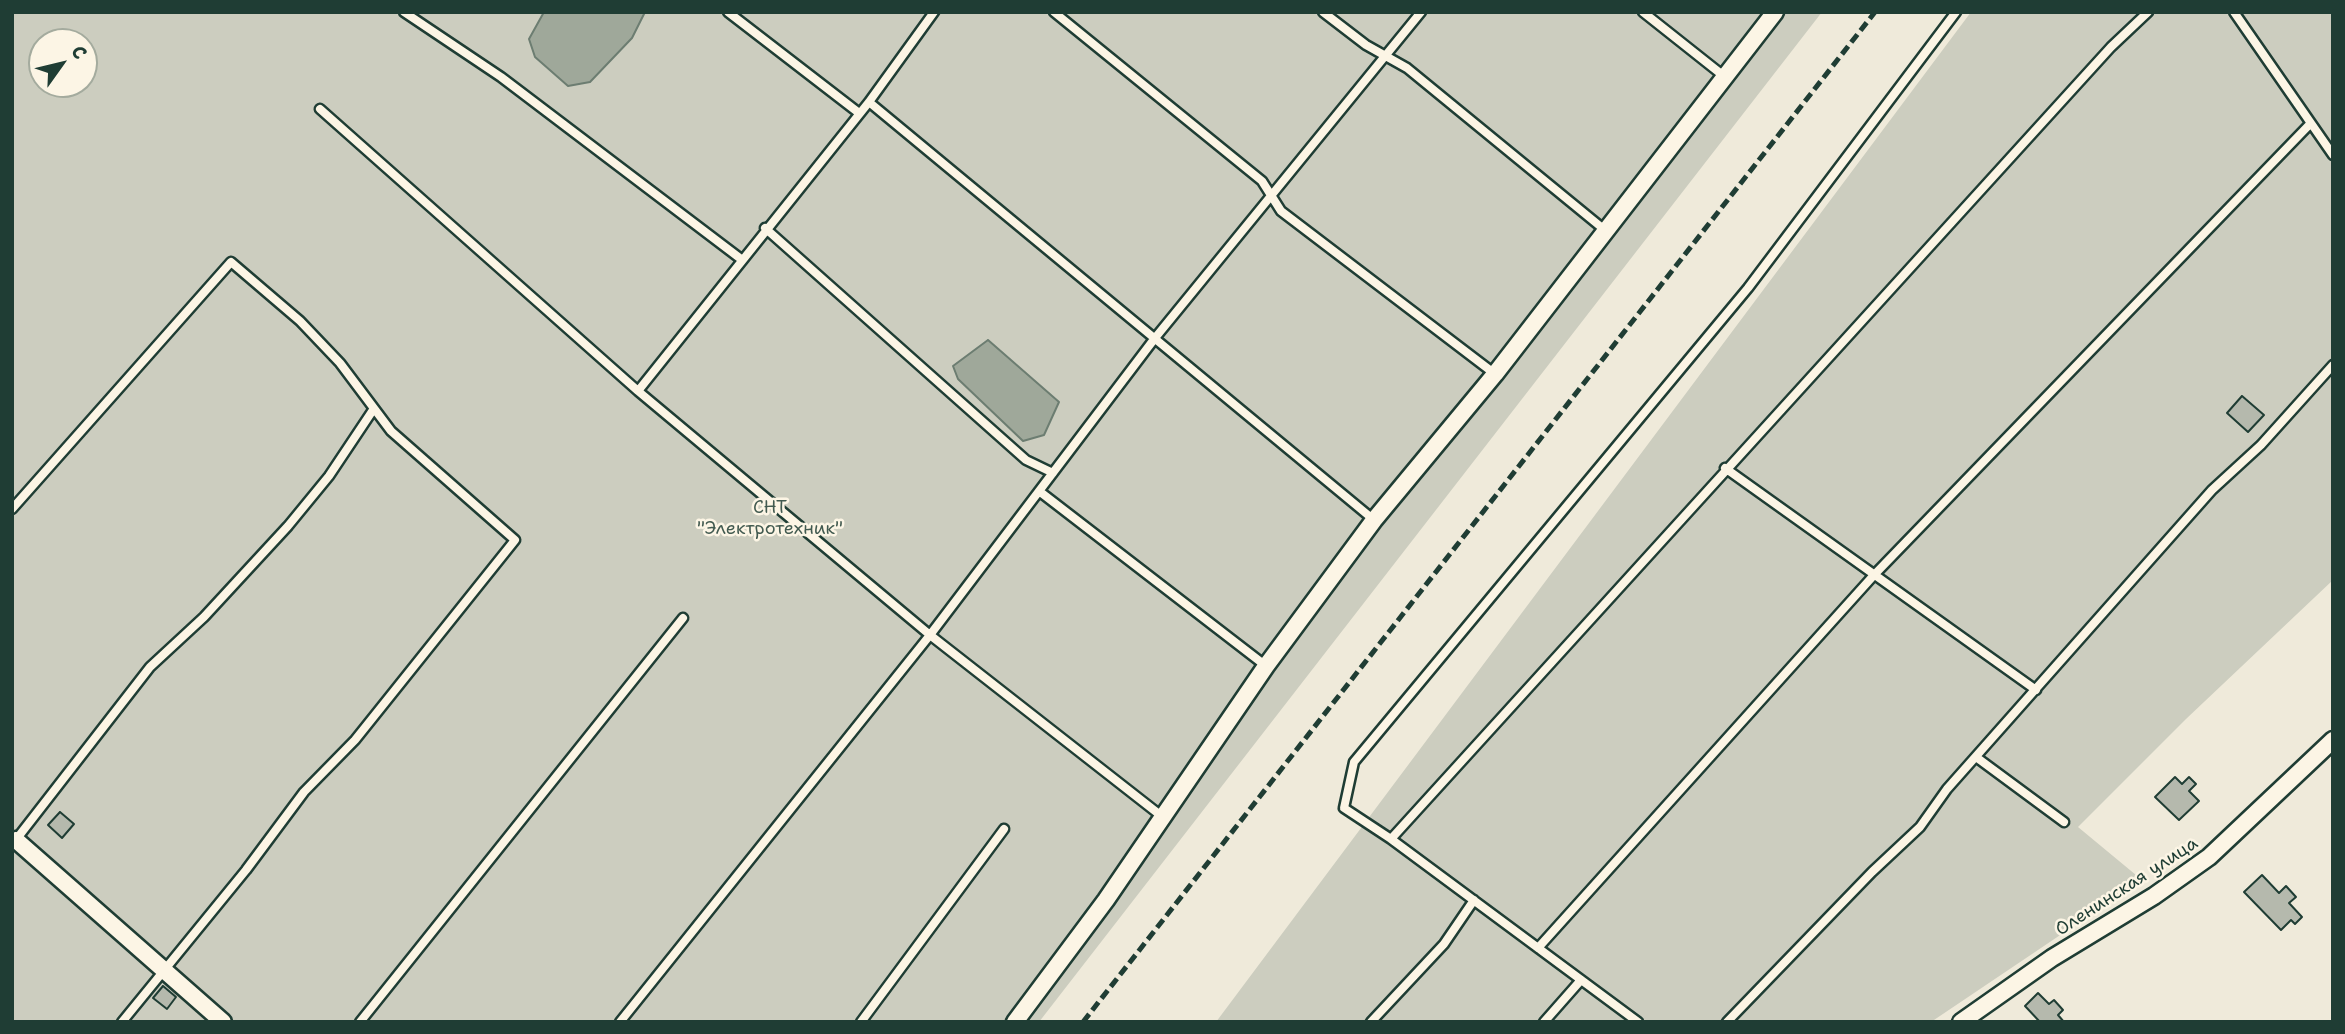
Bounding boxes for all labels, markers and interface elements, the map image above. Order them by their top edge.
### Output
north arrow [28,28,98,98]
text: С [66,40,93,64]
park label: СНТ "Электротехник" [697,497,843,540]
street label: Оленинская улица [2052,833,2202,941]

